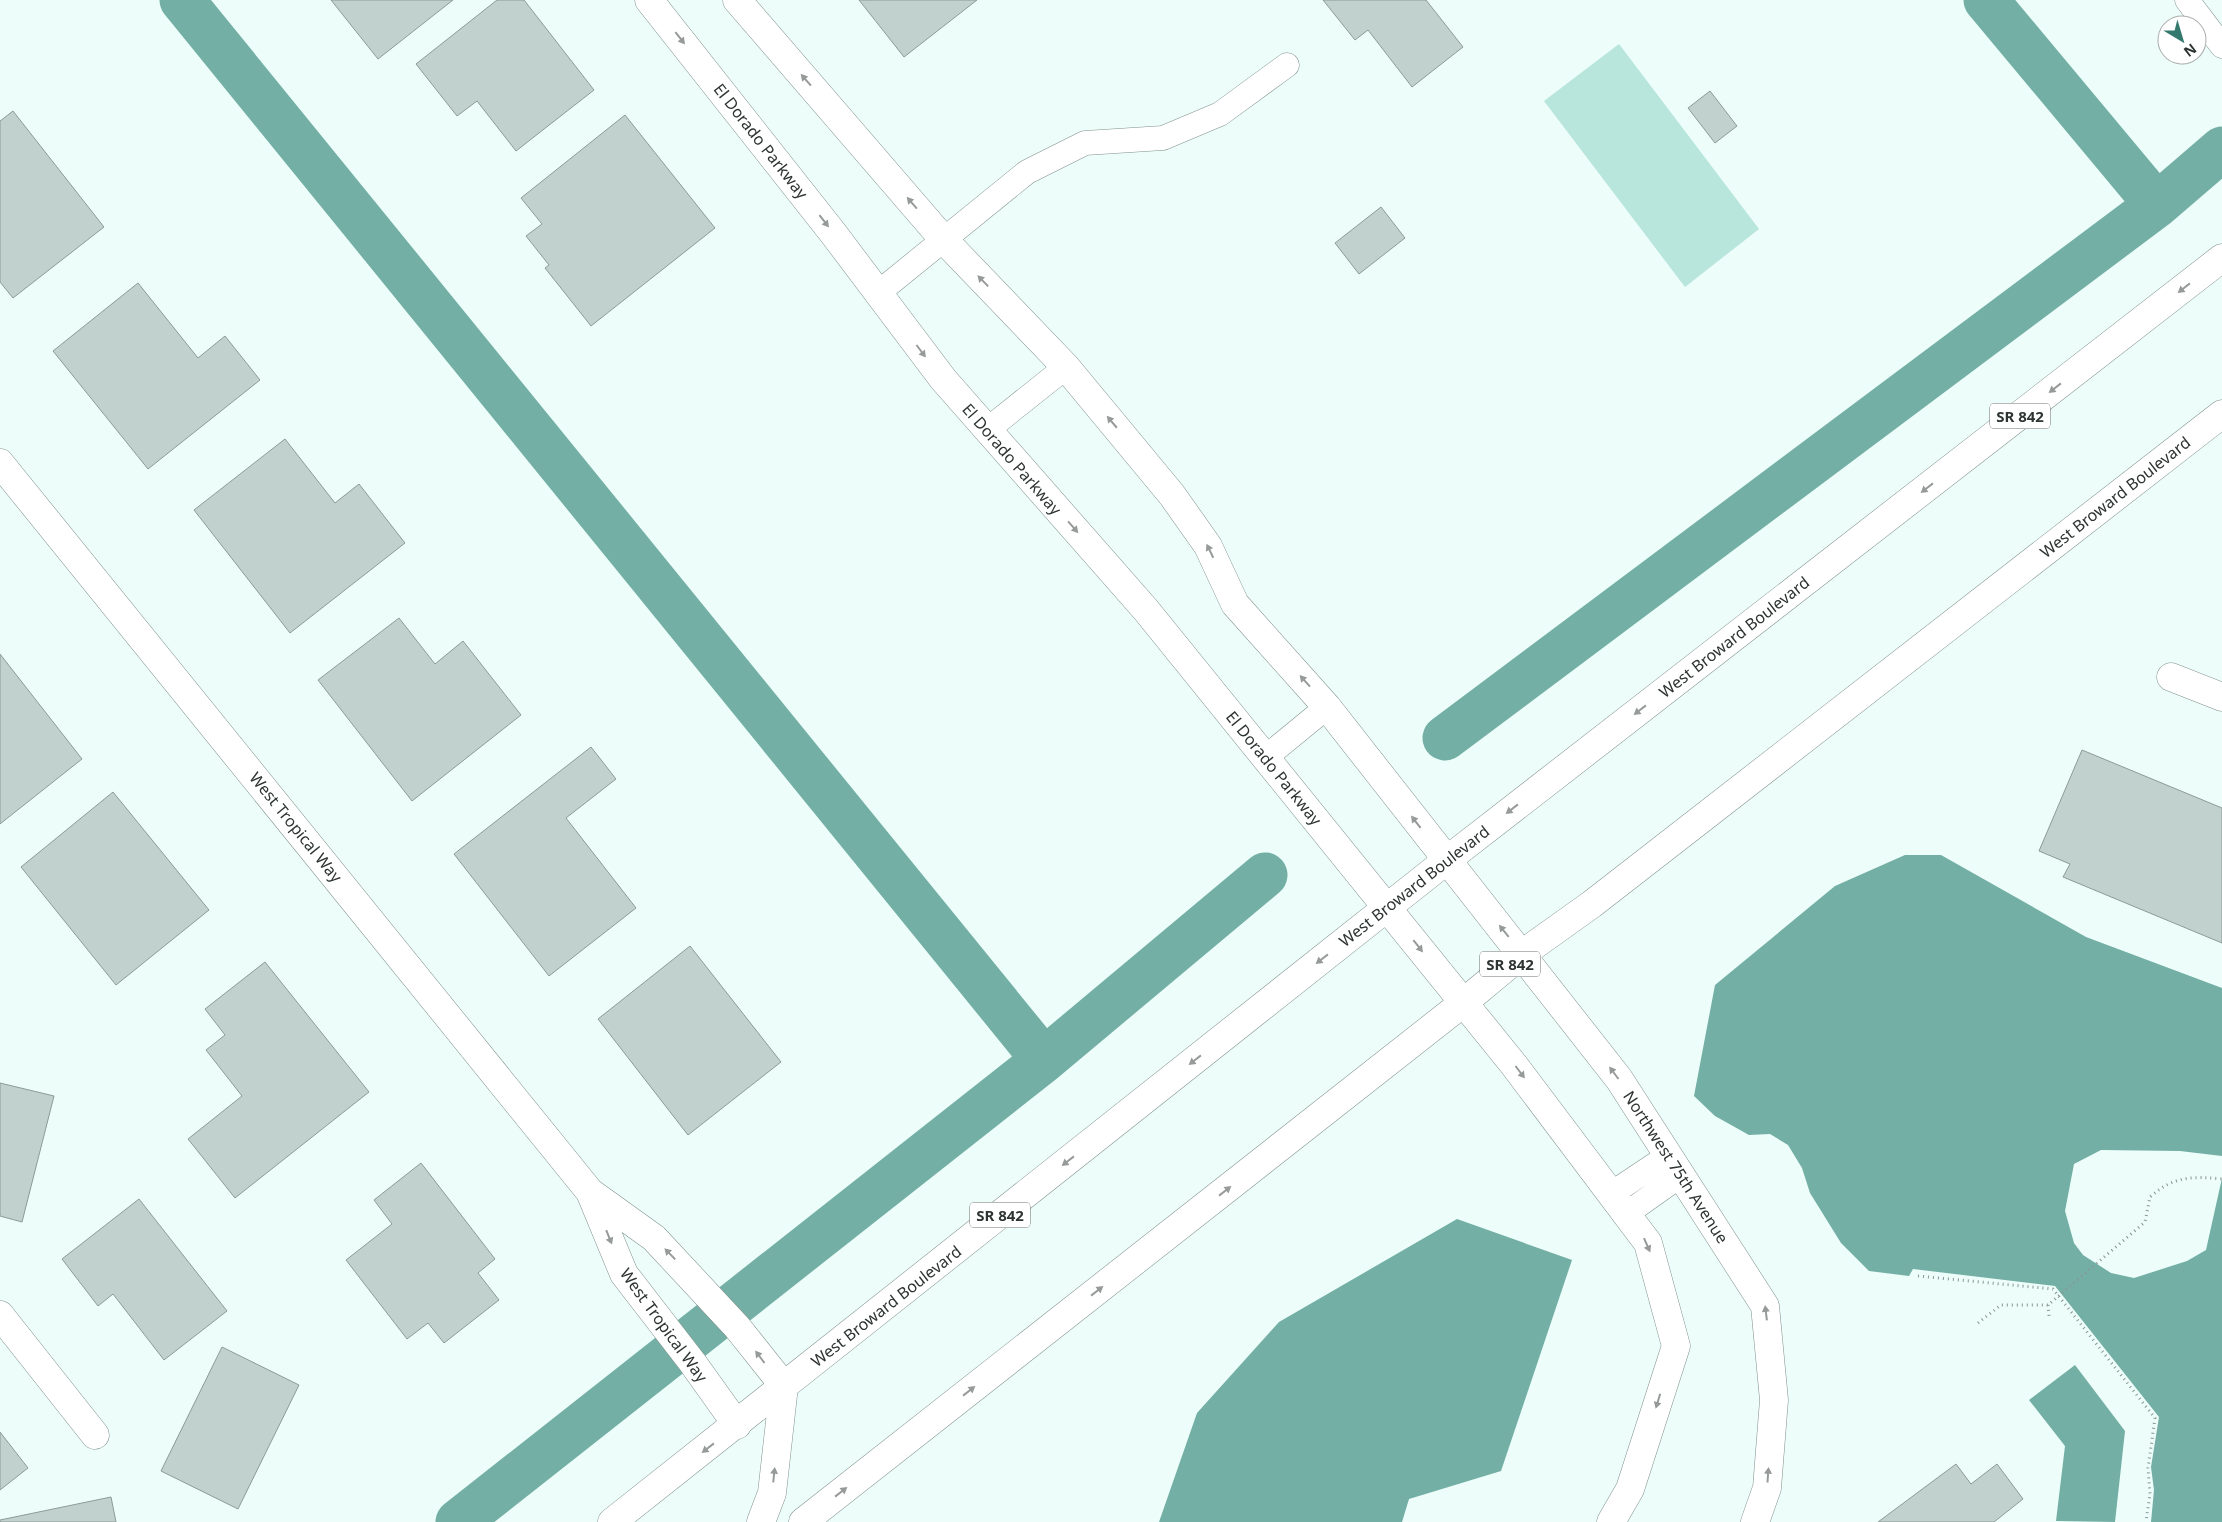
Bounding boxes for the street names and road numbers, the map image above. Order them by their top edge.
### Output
street label: El Dorado Parkway [709,79,814,204]
street label: El Dorado Parkway [957,399,1067,520]
road number: SR 842 [1990,404,2050,428]
street label: West Broward Boulevard [2035,431,2195,563]
street label: West Broward Boulevard [1654,571,1814,703]
street label: El Dorado Parkway [1221,706,1327,830]
street label: West Tropical Way [245,767,348,887]
street label: West Broward Boulevard [1334,820,1494,952]
road number: SR 842 [1480,952,1540,976]
street label: Northwest 75th Avenue [1618,1087,1734,1247]
road number: SR 842 [970,1202,1030,1228]
street label: West Broward Boulevard [806,1240,966,1372]
street label: West Tropical Way [615,1264,713,1387]

